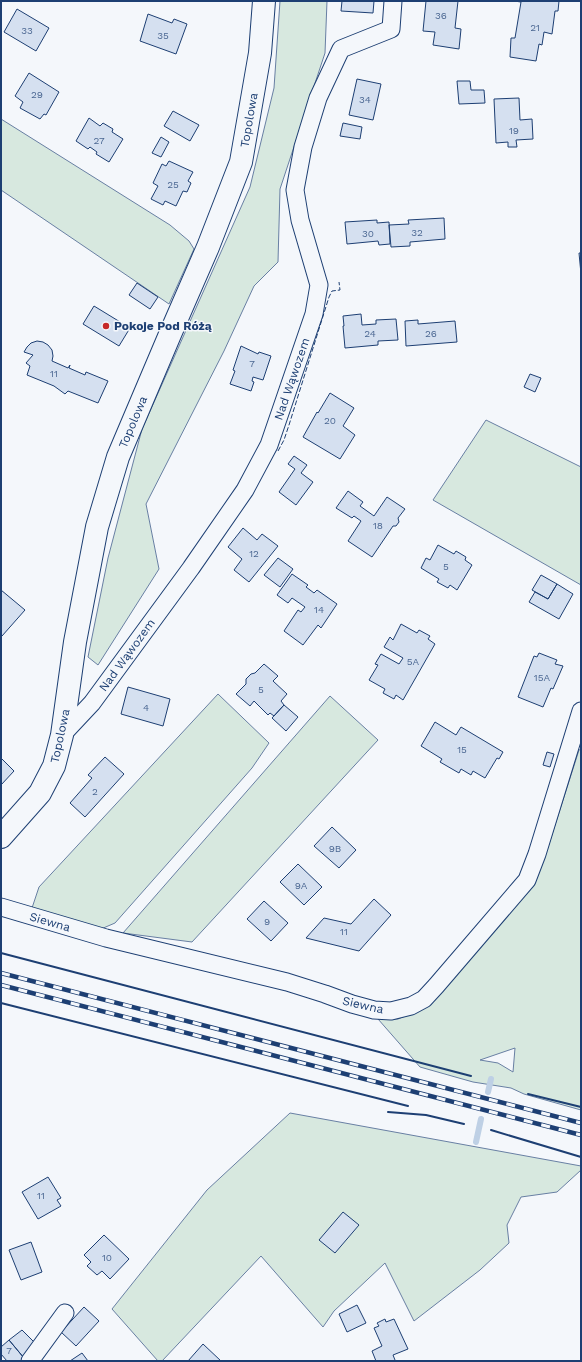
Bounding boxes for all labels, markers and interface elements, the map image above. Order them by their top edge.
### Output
house number: 36 [435,10,447,21]
house number: 21 [530,22,540,33]
house number: 33 [21,25,33,36]
house number: 35 [157,30,169,41]
house number: 29 [31,89,43,100]
street label: Topolowa [237,91,261,148]
house number: 34 [359,94,371,105]
house number: 19 [509,125,519,136]
house number: 27 [93,135,105,146]
house number: 25 [167,179,179,190]
house number: 32 [411,227,423,238]
house number: 30 [362,228,374,239]
place label: Pokoje Pod Różą [114,319,212,333]
marker: Pokoje Pod Różą [101,321,111,331]
house number: 24 [364,328,376,339]
house number: 26 [425,328,437,339]
street label: Nad Wąwozem [271,336,313,422]
house number: 7 [249,358,255,369]
house number: 11 [50,368,58,379]
street label: Topolowa [116,394,150,450]
house number: 20 [324,415,336,426]
house number: 18 [373,520,383,531]
house number: 12 [249,548,259,559]
house number: 5 [443,561,449,572]
house number: 14 [314,604,324,615]
street label: Nad Wąwozem [96,616,158,694]
house number: 5A [407,656,420,667]
house number: 15A [534,672,551,683]
house number: 5 [258,684,264,695]
house number: 4 [143,702,149,713]
street label: Topolowa [47,707,73,764]
house number: 15 [457,744,467,755]
house number: 2 [92,786,98,797]
house number: 9B [329,843,341,854]
house number: 9A [295,880,308,891]
street label: Siewna [28,910,72,935]
house number: 9 [264,916,270,927]
house number: 11 [340,926,348,937]
street label: Siewna [341,993,385,1017]
house number: 11 [37,1190,45,1201]
house number: 10 [102,1252,112,1263]
house number: 7 [6,1345,12,1356]

